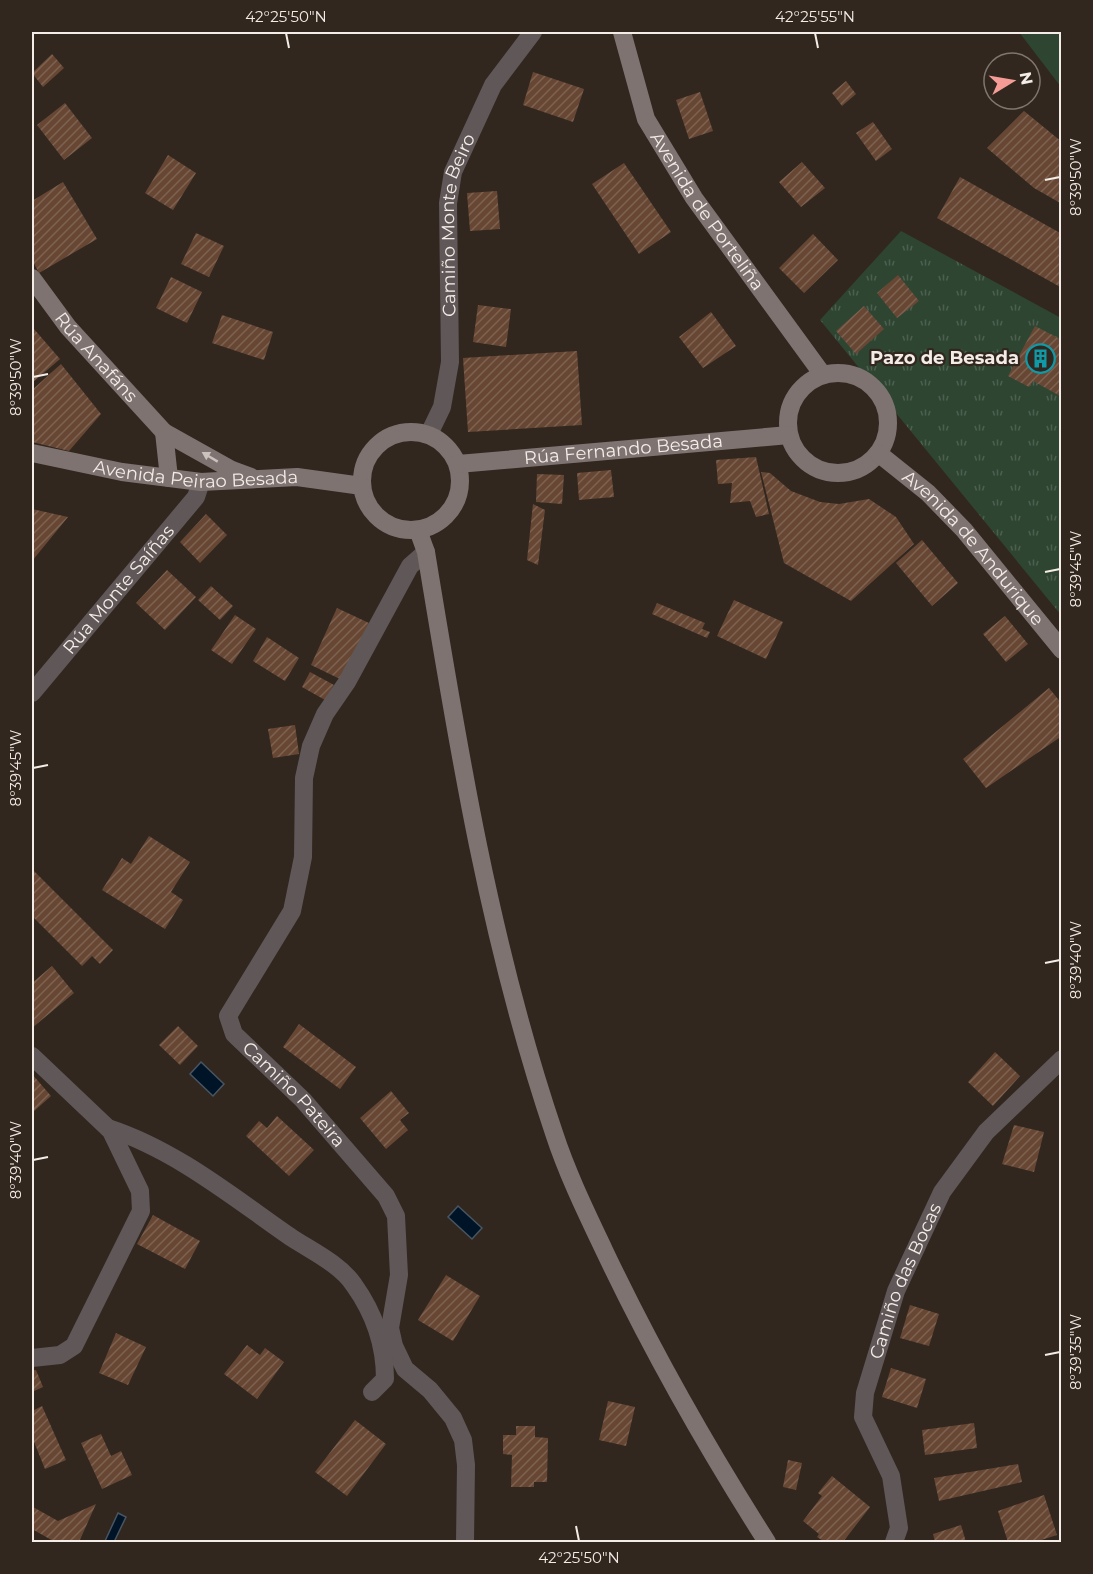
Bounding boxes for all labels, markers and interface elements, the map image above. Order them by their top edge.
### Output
text: 42°25'50"N [245,7,327,26]
text: 42°25'55"N [775,7,855,26]
north arrow [982,51,1042,111]
text: N [1016,70,1037,86]
street label: Avenida de Porteliña [646,128,769,295]
street label: Camiño Monte Beiro [437,130,480,317]
text: 8°39'50"W [1066,138,1085,216]
street label: Rúa Anafáns [50,308,142,407]
text: 8°39'50"W [6,338,25,416]
building icon: Pazo de Besada [1024,342,1056,374]
place label: Pazo de Besada [870,347,1019,369]
street label: Rúa Fernando Besada [523,430,724,469]
one-way arrow [202,452,218,463]
street label: Avenida Peirao Besada [92,455,299,493]
street label: Avenida de Andurique [898,466,1049,630]
street label: Rúa Monte Saíñas [58,520,179,659]
text: 8°39'45"W [1066,530,1085,607]
text: 8°39'45"W [6,729,25,806]
text: 8°39'40"W [1066,920,1085,999]
street label: Camiño Pateira [238,1037,350,1152]
text: 8°39'40"W [6,1120,25,1199]
street label: Camiño das Bocas [865,1199,946,1362]
text: 8°39'35"W [1066,1314,1085,1390]
text: 42°25'50"N [538,1548,620,1567]

